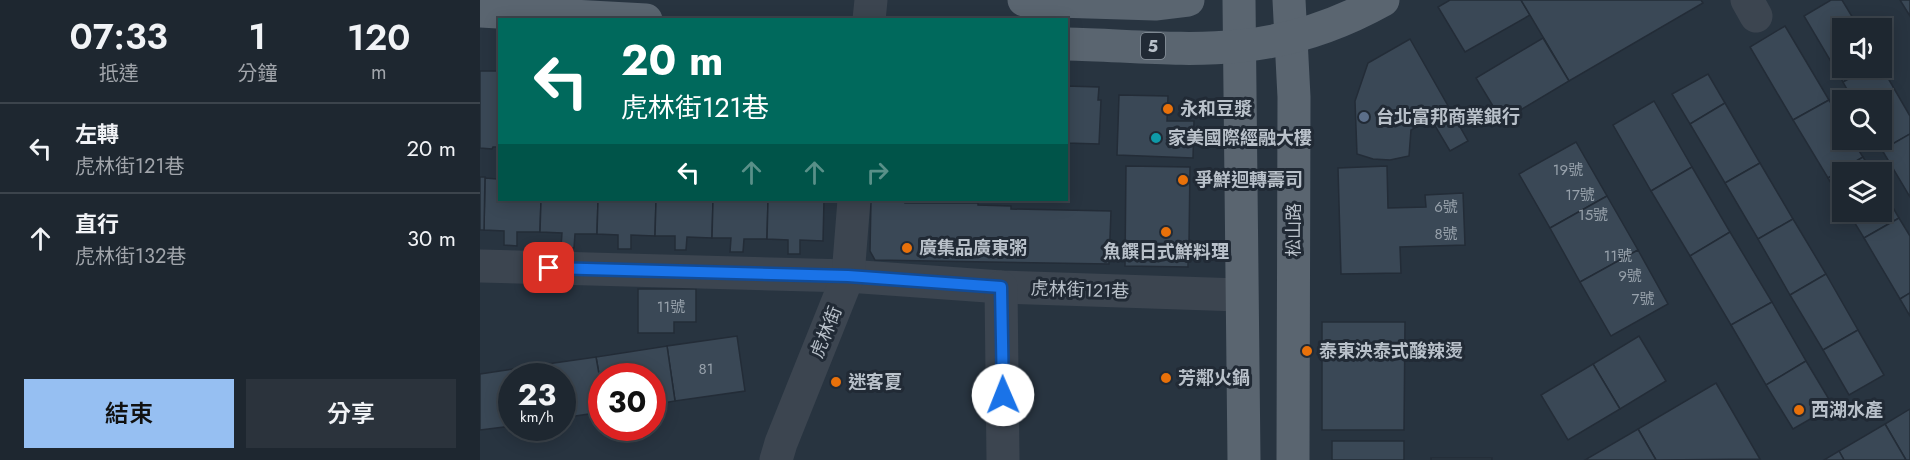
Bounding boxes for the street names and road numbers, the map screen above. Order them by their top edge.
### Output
road number: 5 [1141,33,1165,59]
street label: 松山路 [1281,203,1307,257]
street label: 虎林街121巷 [1030,275,1130,305]
street label: 虎林街 [804,302,848,362]

